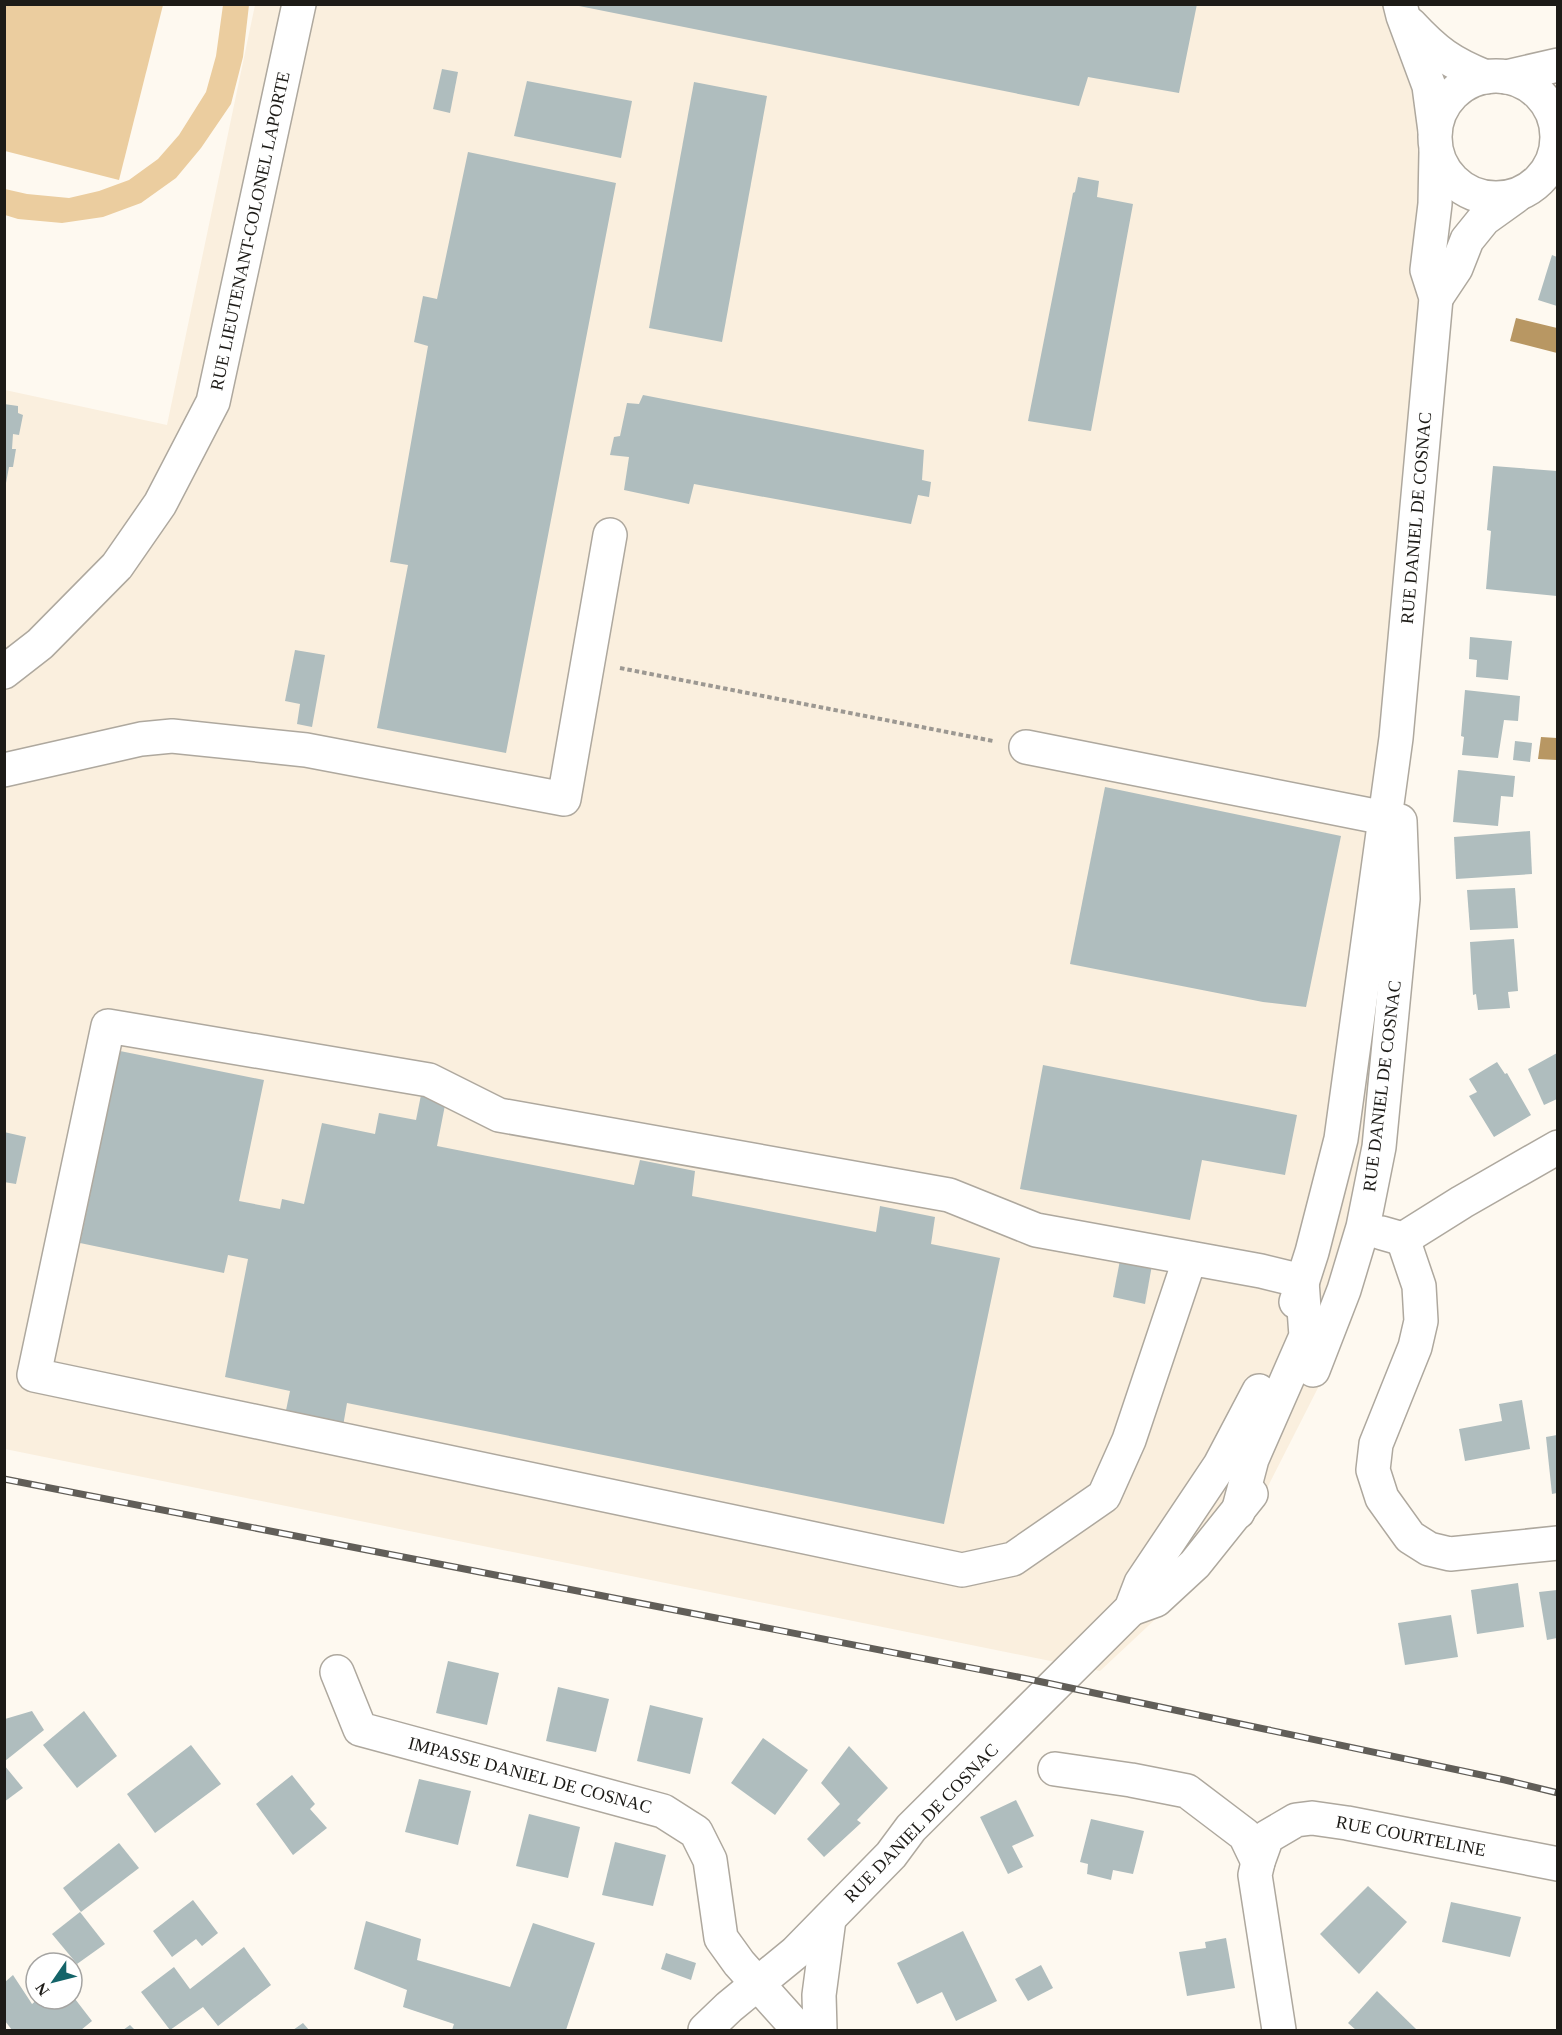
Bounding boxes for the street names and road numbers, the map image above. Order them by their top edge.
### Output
street label: RUE LIEUTENANT-COLONEL LAPORTE [206,70,294,392]
street label: RUE DANIEL DE COSNAC [1397,411,1435,625]
street label: RUE DANIEL DE COSNAC [1359,979,1405,1193]
street label: IMPASSE DANIEL DE COSNAC [406,1733,654,1817]
street label: RUE DANIEL DE COSNAC [840,1740,1002,1906]
street label: RUE COURTELINE [1334,1812,1488,1860]

